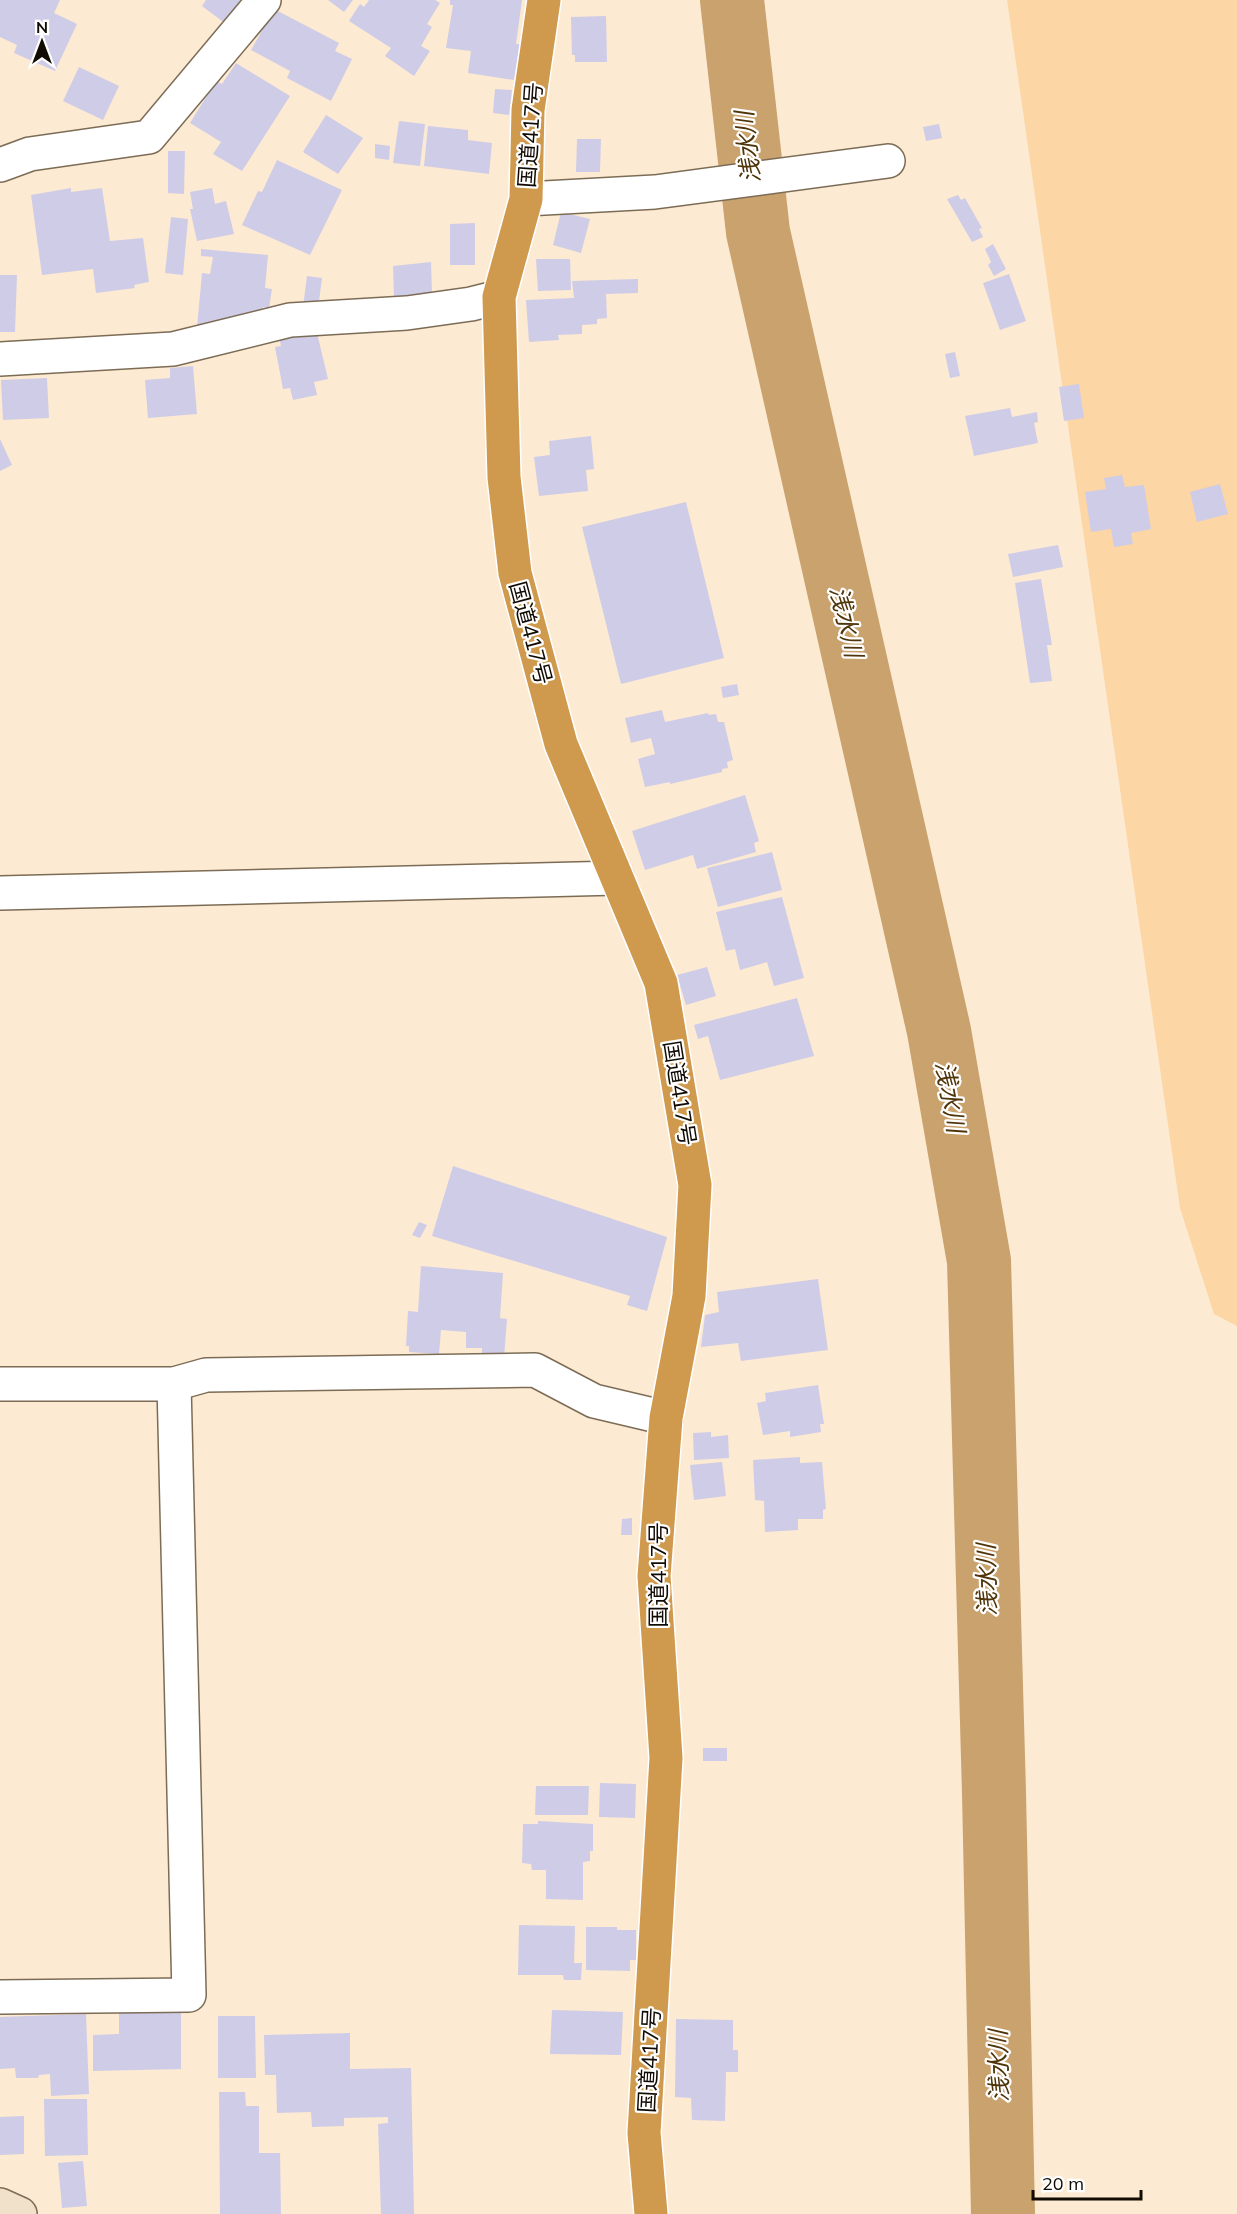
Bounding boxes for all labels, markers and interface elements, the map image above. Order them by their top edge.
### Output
north arrow [12,12,72,72]
text: N [36,17,48,37]
street label: 国道417号 [512,81,548,189]
water label: 浅水川 [728,107,766,184]
street label: 国道417号 [504,578,558,688]
water label: 浅水川 [824,583,870,663]
street label: 国道417号 [658,1039,702,1147]
water label: 浅水川 [930,1059,973,1138]
street label: 国道417号 [644,1522,672,1628]
water label: 浅水川 [970,1541,1002,1616]
street label: 国道417号 [632,2007,666,2113]
water label: 浅水川 [982,2027,1014,2102]
scale bar [1033,2163,1141,2201]
text: 20 m [1042,2172,1084,2195]

